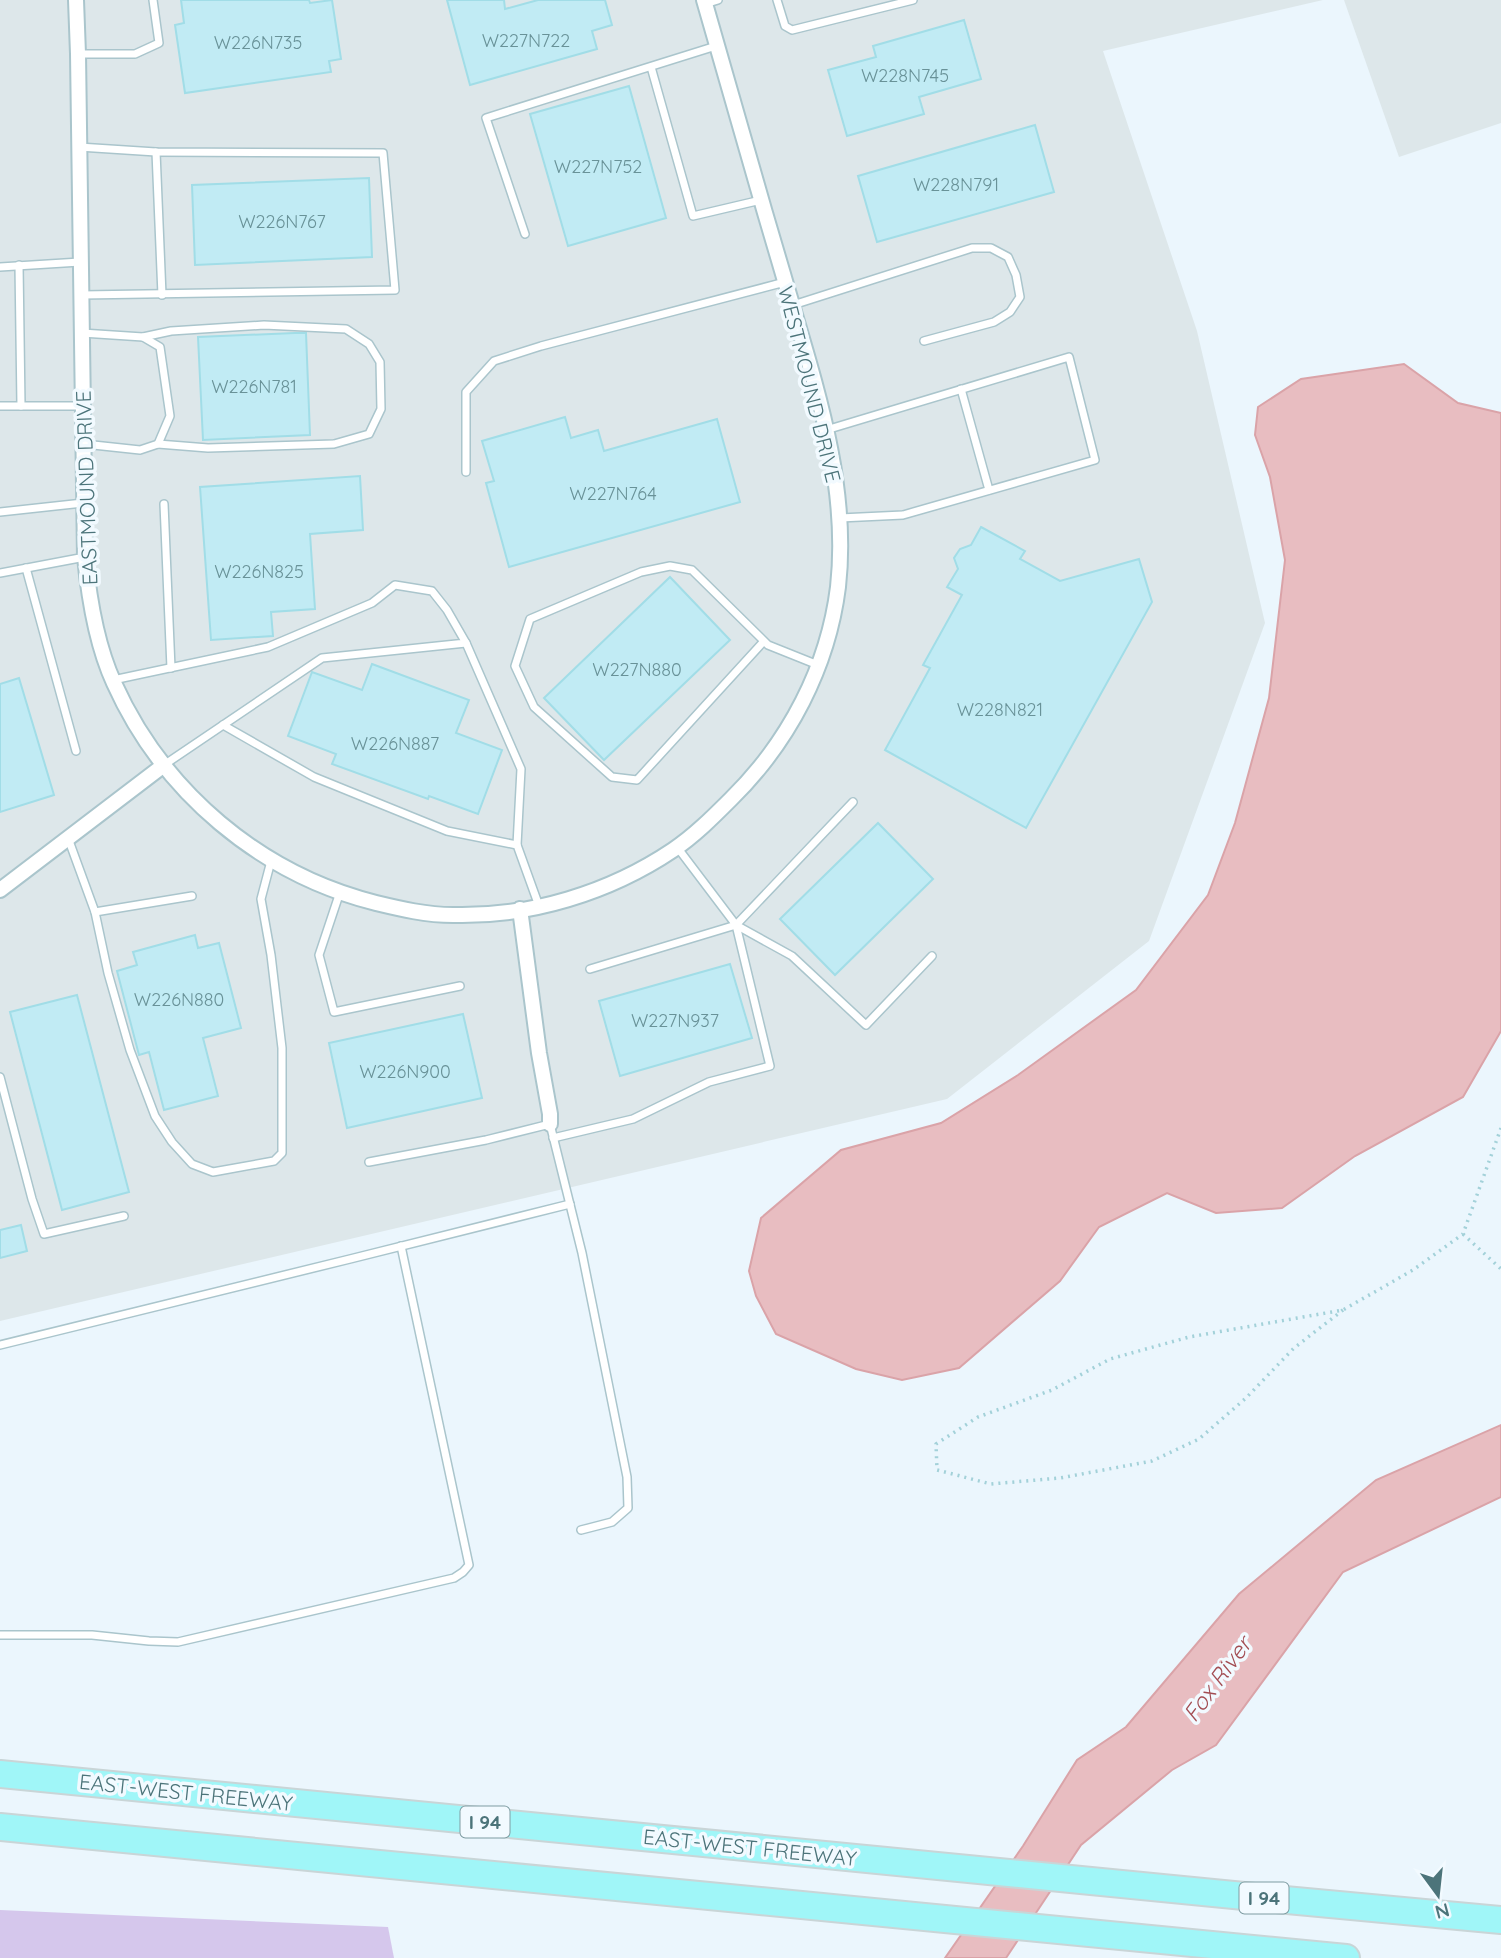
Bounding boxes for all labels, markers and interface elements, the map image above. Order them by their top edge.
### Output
house number: W227N722 [482,29,570,52]
house number: W226N735 [214,31,302,54]
house number: W228N745 [861,64,949,87]
house number: W227N752 [554,155,642,178]
house number: W228N791 [913,173,999,196]
house number: W226N767 [238,210,326,233]
street label: WESTMOUND DRIVE [773,283,847,485]
house number: W226N781 [211,375,297,398]
street label: EASTMOUND DRIVE [70,390,102,586]
house number: W227N764 [569,482,657,505]
house number: W226N825 [214,560,304,583]
house number: W227N880 [592,658,682,681]
house number: W228N821 [957,698,1043,721]
house number: W226N887 [351,732,439,755]
house number: W226N880 [134,988,224,1011]
house number: W227N937 [631,1009,719,1032]
house number: W226N900 [359,1060,451,1083]
water label: Fox River [1176,1628,1259,1727]
street label: EAST-WEST FREEWAY [78,1768,294,1816]
road number: I 94 [461,1806,510,1838]
street label: EAST-WEST FREEWAY [642,1823,858,1871]
north arrow [1403,1860,1473,1930]
road number: I 94 [1240,1882,1288,1914]
text: N [1433,1898,1452,1925]

